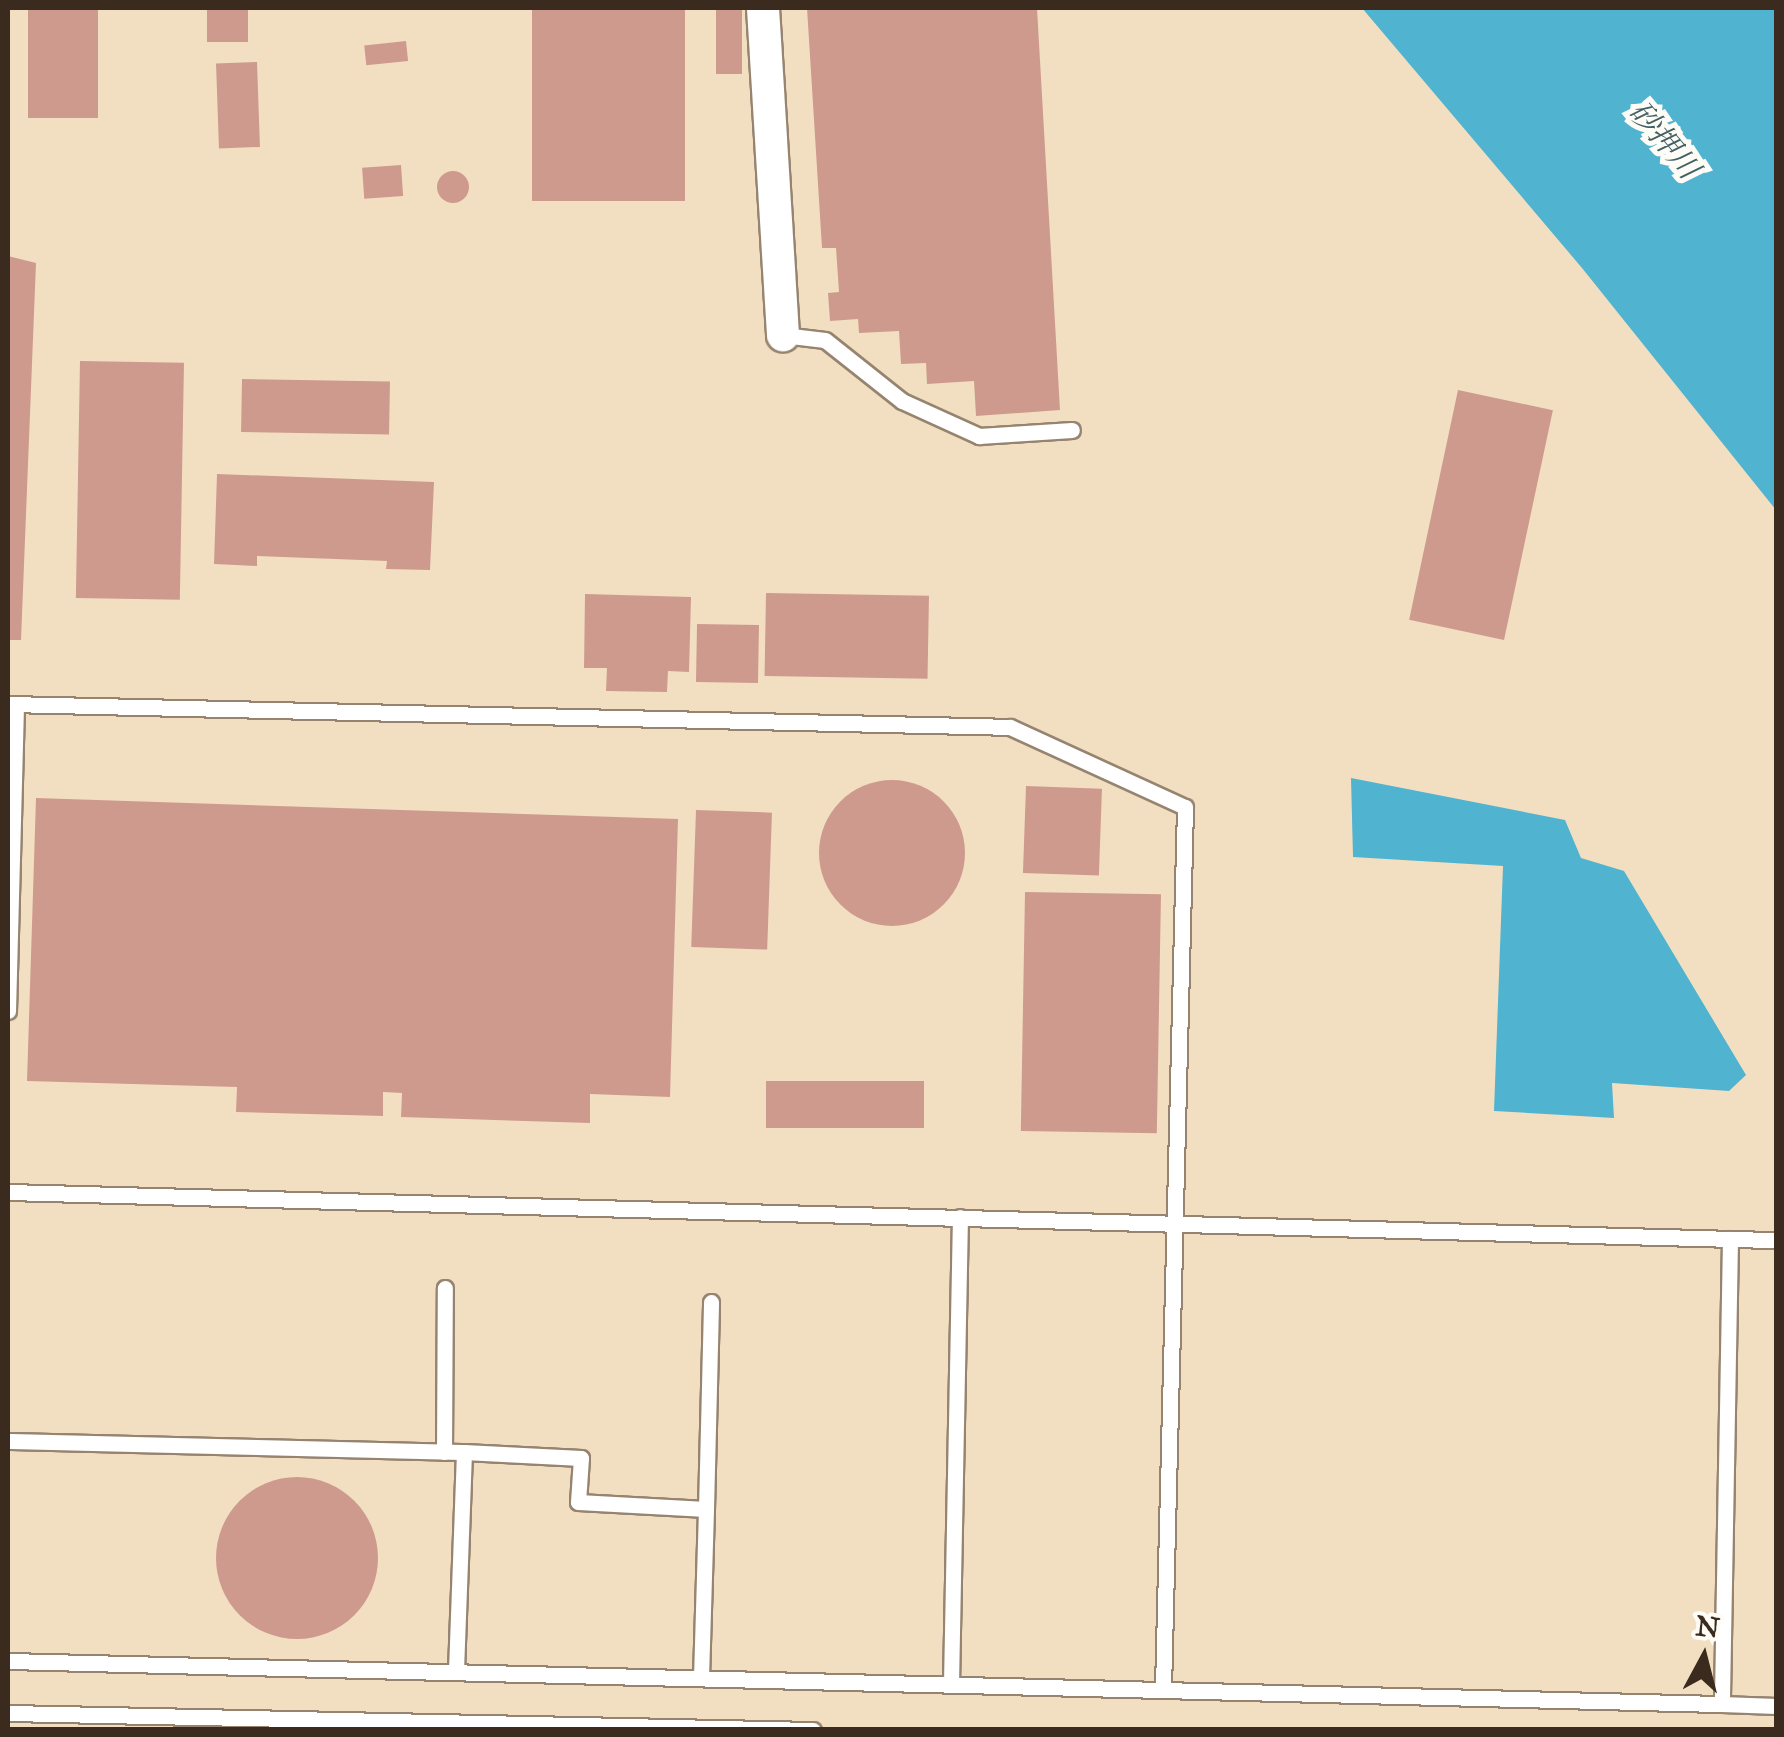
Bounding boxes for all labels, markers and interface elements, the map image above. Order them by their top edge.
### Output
water label: 砂押川 [1621,94,1707,186]
north arrow [1654,1607,1754,1707]
text: N [1694,1608,1722,1646]

